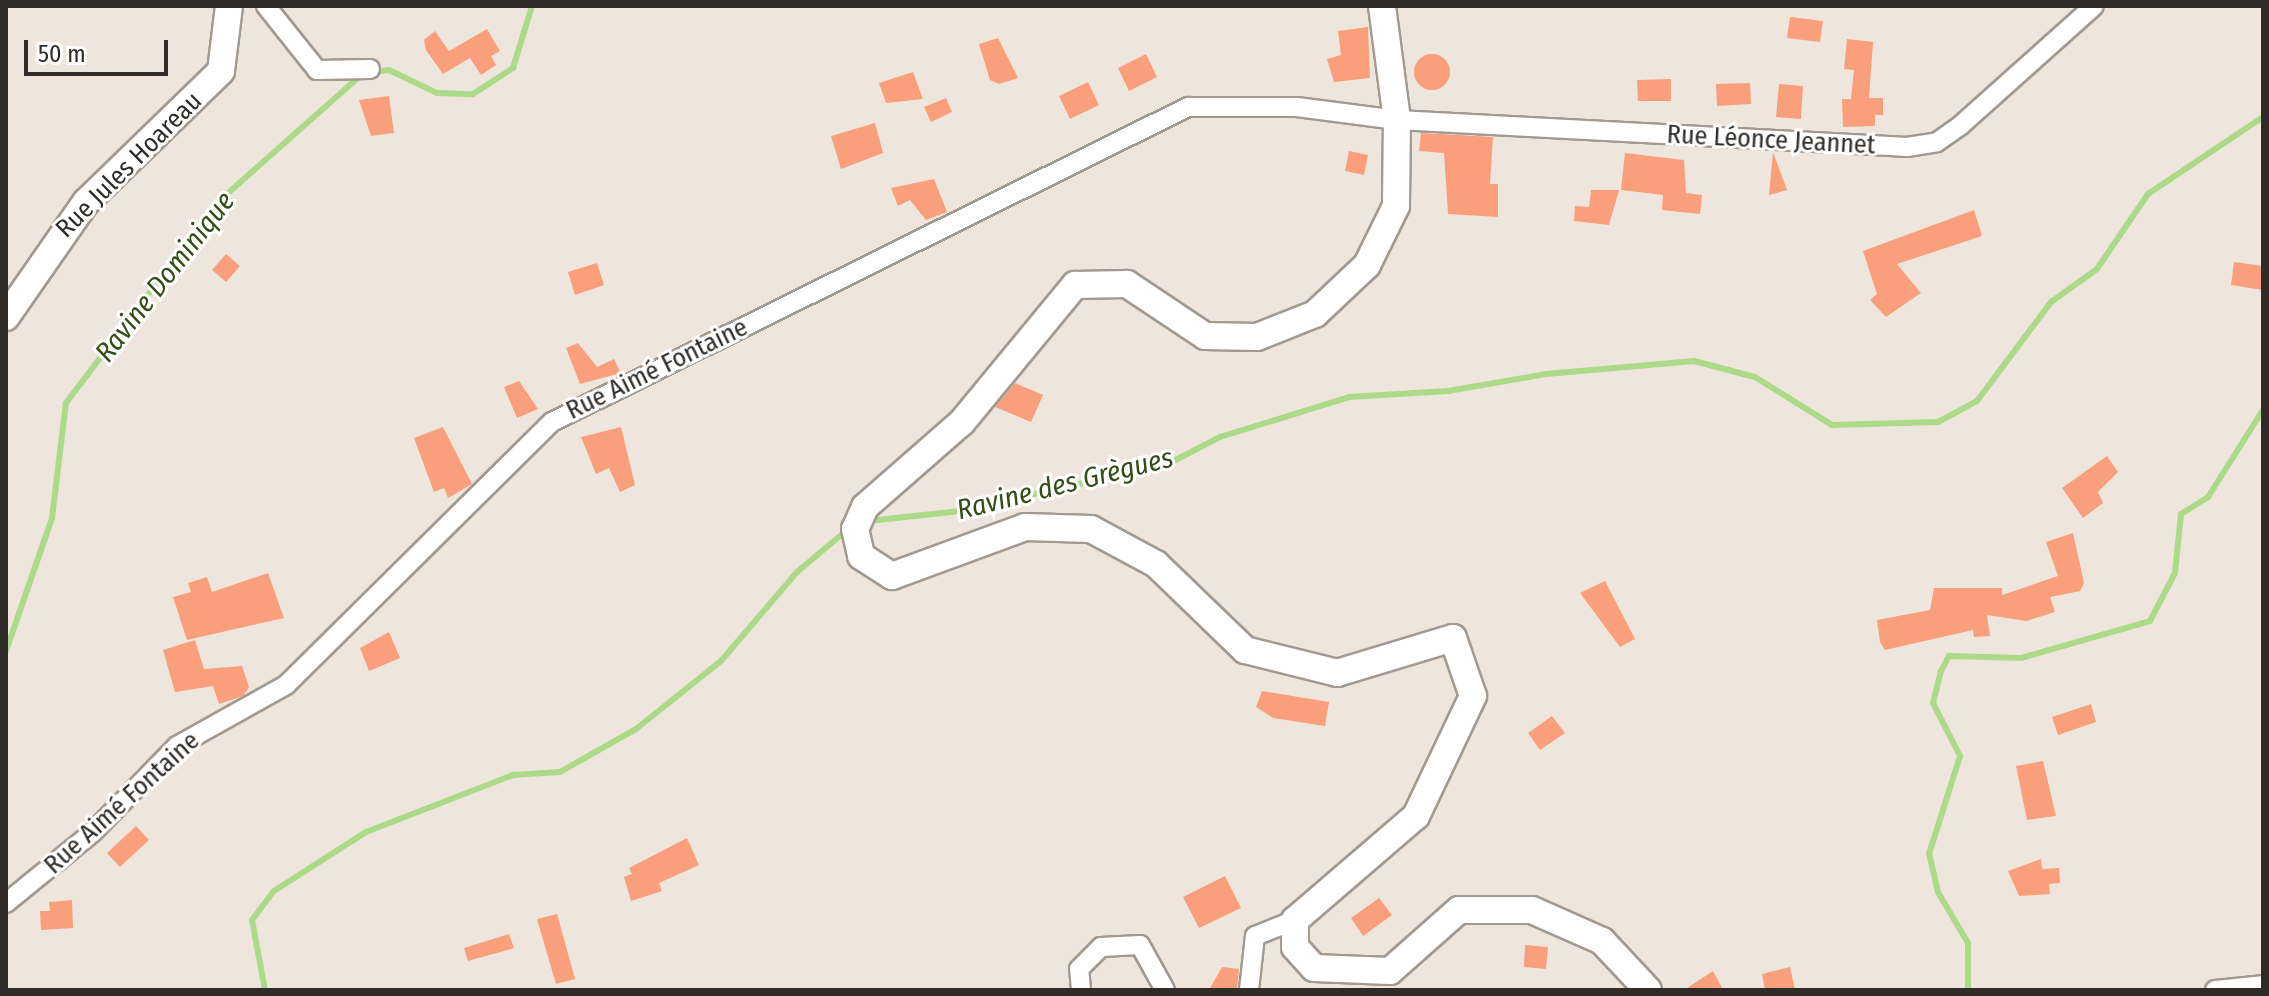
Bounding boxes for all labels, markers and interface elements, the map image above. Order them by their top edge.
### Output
scale bar [28,24,172,74]
text: 50 m [38,40,86,68]
street label: Rue Jules Hoareau [50,86,208,244]
street label: Rue Léonce Jeannet [1666,119,1876,161]
water label: Ravine Dominique [88,185,242,369]
street label: Rue Aimé Fontaine [561,312,753,426]
water label: Ravine des Grègues [953,441,1177,527]
street label: Rue Aimé Fontaine [38,725,206,881]

